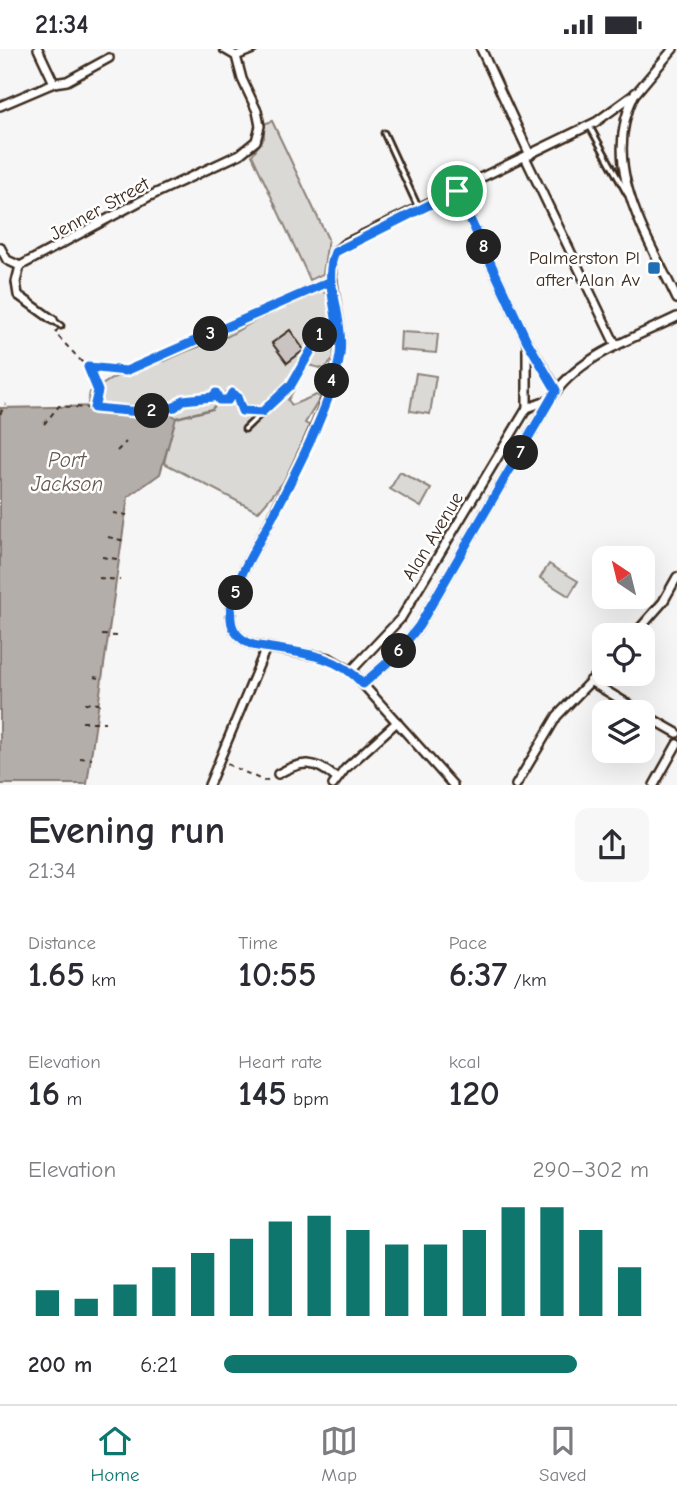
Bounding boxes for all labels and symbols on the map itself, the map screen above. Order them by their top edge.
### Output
pin [427,161,487,221]
street label: Jenner Street [46,172,154,245]
pin: 8 [466,229,502,265]
place label: Palmerston Pl after Alan Av [529,247,640,291]
marker: Palmerston Pl after Alan Av [646,260,662,276]
pin: 3 [194,317,228,351]
pin: 1 [302,317,338,353]
pin: 4 [314,363,350,399]
pin: 2 [134,393,170,429]
pin: 7 [504,435,538,471]
water label: Port Jackson [30,448,103,496]
street label: Alan Avenue [398,488,468,585]
north arrow [592,546,654,609]
pin: 5 [218,575,254,611]
pin: 6 [382,633,416,669]

